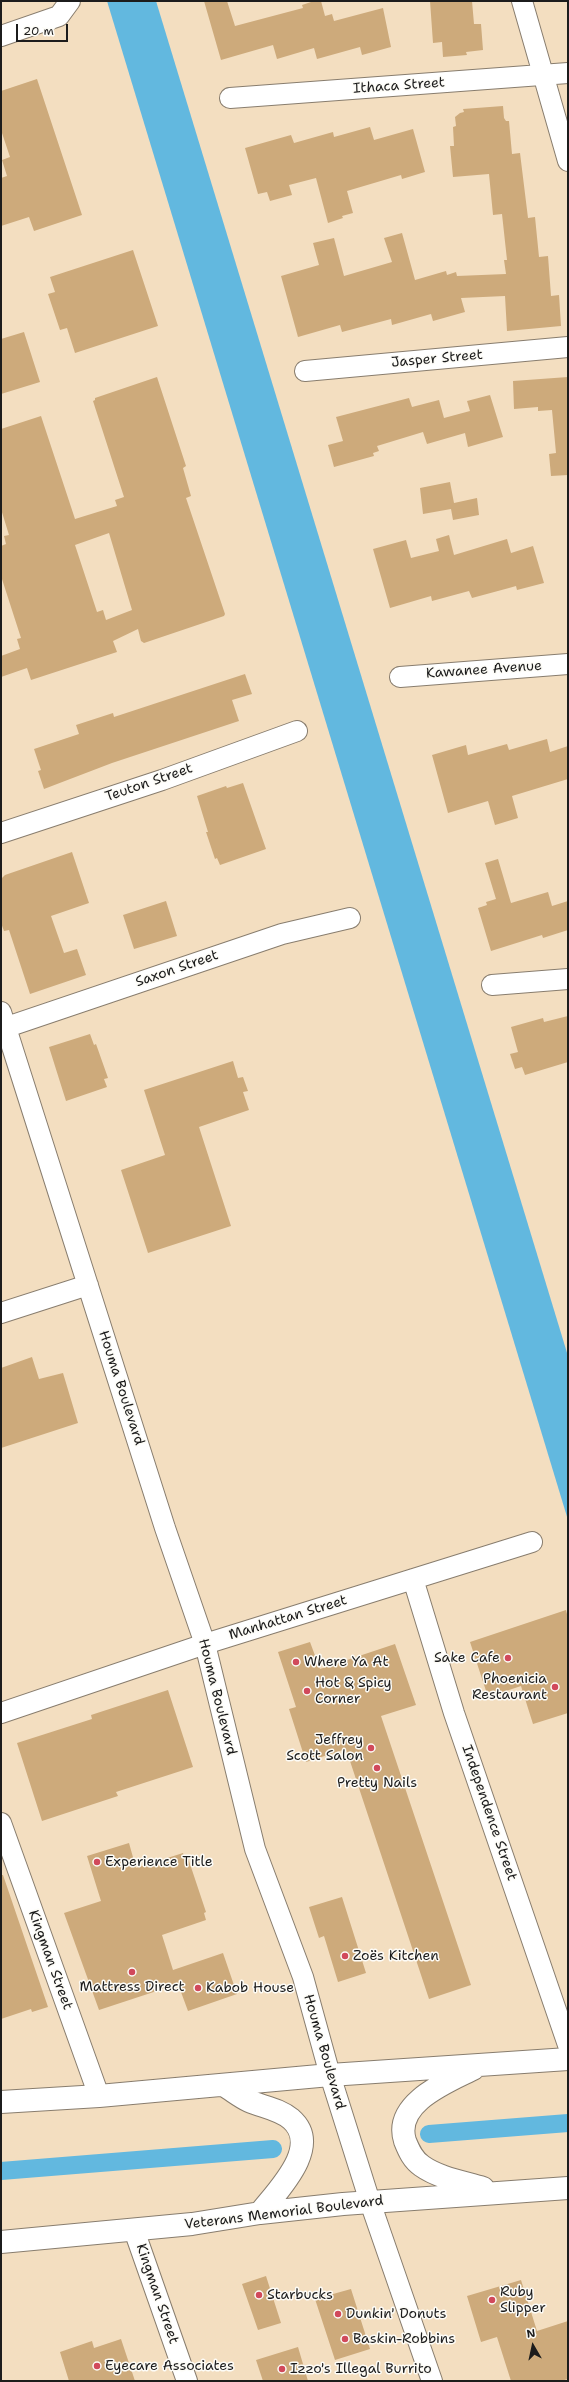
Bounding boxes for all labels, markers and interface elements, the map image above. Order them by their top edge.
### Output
scale bar [18,16,70,42]
text: 20 m [23,23,54,39]
street label: Ithaca Street [353,74,445,98]
street label: Jasper Street [391,347,483,371]
street label: Kawanee Avenue [426,658,542,682]
street label: Teuton Street [103,760,195,806]
street label: Saxon Street [133,947,221,991]
street label: Houma Boulevard [95,1329,147,1447]
street label: Manhattan Street [227,1592,349,1644]
street label: Houma Boulevard [194,1637,240,1757]
place label: Sake Cafe [434,1650,500,1666]
marker: Sake Cafe [503,1653,513,1663]
place label: Where Ya At [304,1654,389,1670]
marker: Where Ya At [291,1657,301,1667]
place label: Phoenicia Restaurant [472,1671,547,1704]
place label: Hot & Spicy Corner [315,1675,392,1708]
marker: Phoenicia Restaurant [550,1682,560,1692]
marker: Hot & Spicy Corner [302,1686,312,1696]
place label: Jeffrey Scott Salon [286,1732,363,1764]
marker: Jeffrey Scott Salon [366,1743,376,1753]
street label: Independence Street [458,1743,520,1883]
marker: Pretty Nails [372,1763,382,1773]
place label: Pretty Nails [337,1775,417,1791]
place label: Experience Title [105,1854,213,1870]
marker: Experience Title [92,1857,102,1867]
street label: Kingman Street [24,1908,76,2012]
place label: Zoës Kitchen [353,1948,439,1964]
marker: Zoës Kitchen [340,1951,350,1961]
marker: Mattress Direct [127,1967,137,1977]
place label: Mattress Direct [79,1979,185,1995]
place label: Kabob House [206,1980,294,1996]
marker: Kabob House [193,1983,203,1993]
street label: Houma Boulevard [299,1992,349,2112]
street label: Veterans Memorial Boulevard [184,2192,384,2234]
street label: Kingman Street [132,2242,182,2346]
place label: Ruby Slipper [500,2284,546,2316]
place label: Starbucks [267,2287,333,2303]
marker: Starbucks [254,2290,264,2300]
marker: Ruby Slipper [487,2295,497,2305]
place label: Dunkin' Donuts [346,2306,447,2322]
marker: Dunkin' Donuts [333,2309,343,2319]
north arrow [513,2326,553,2366]
text: N [526,2326,537,2342]
place label: Baskin-Robbins [353,2331,455,2347]
marker: Baskin-Robbins [340,2334,350,2344]
place label: Eyecare Associates [105,2358,234,2374]
marker: Eyecare Associates [92,2361,102,2371]
place label: Izzo's Illegal Burrito [290,2361,432,2377]
marker: Izzo's Illegal Burrito [277,2364,287,2374]

